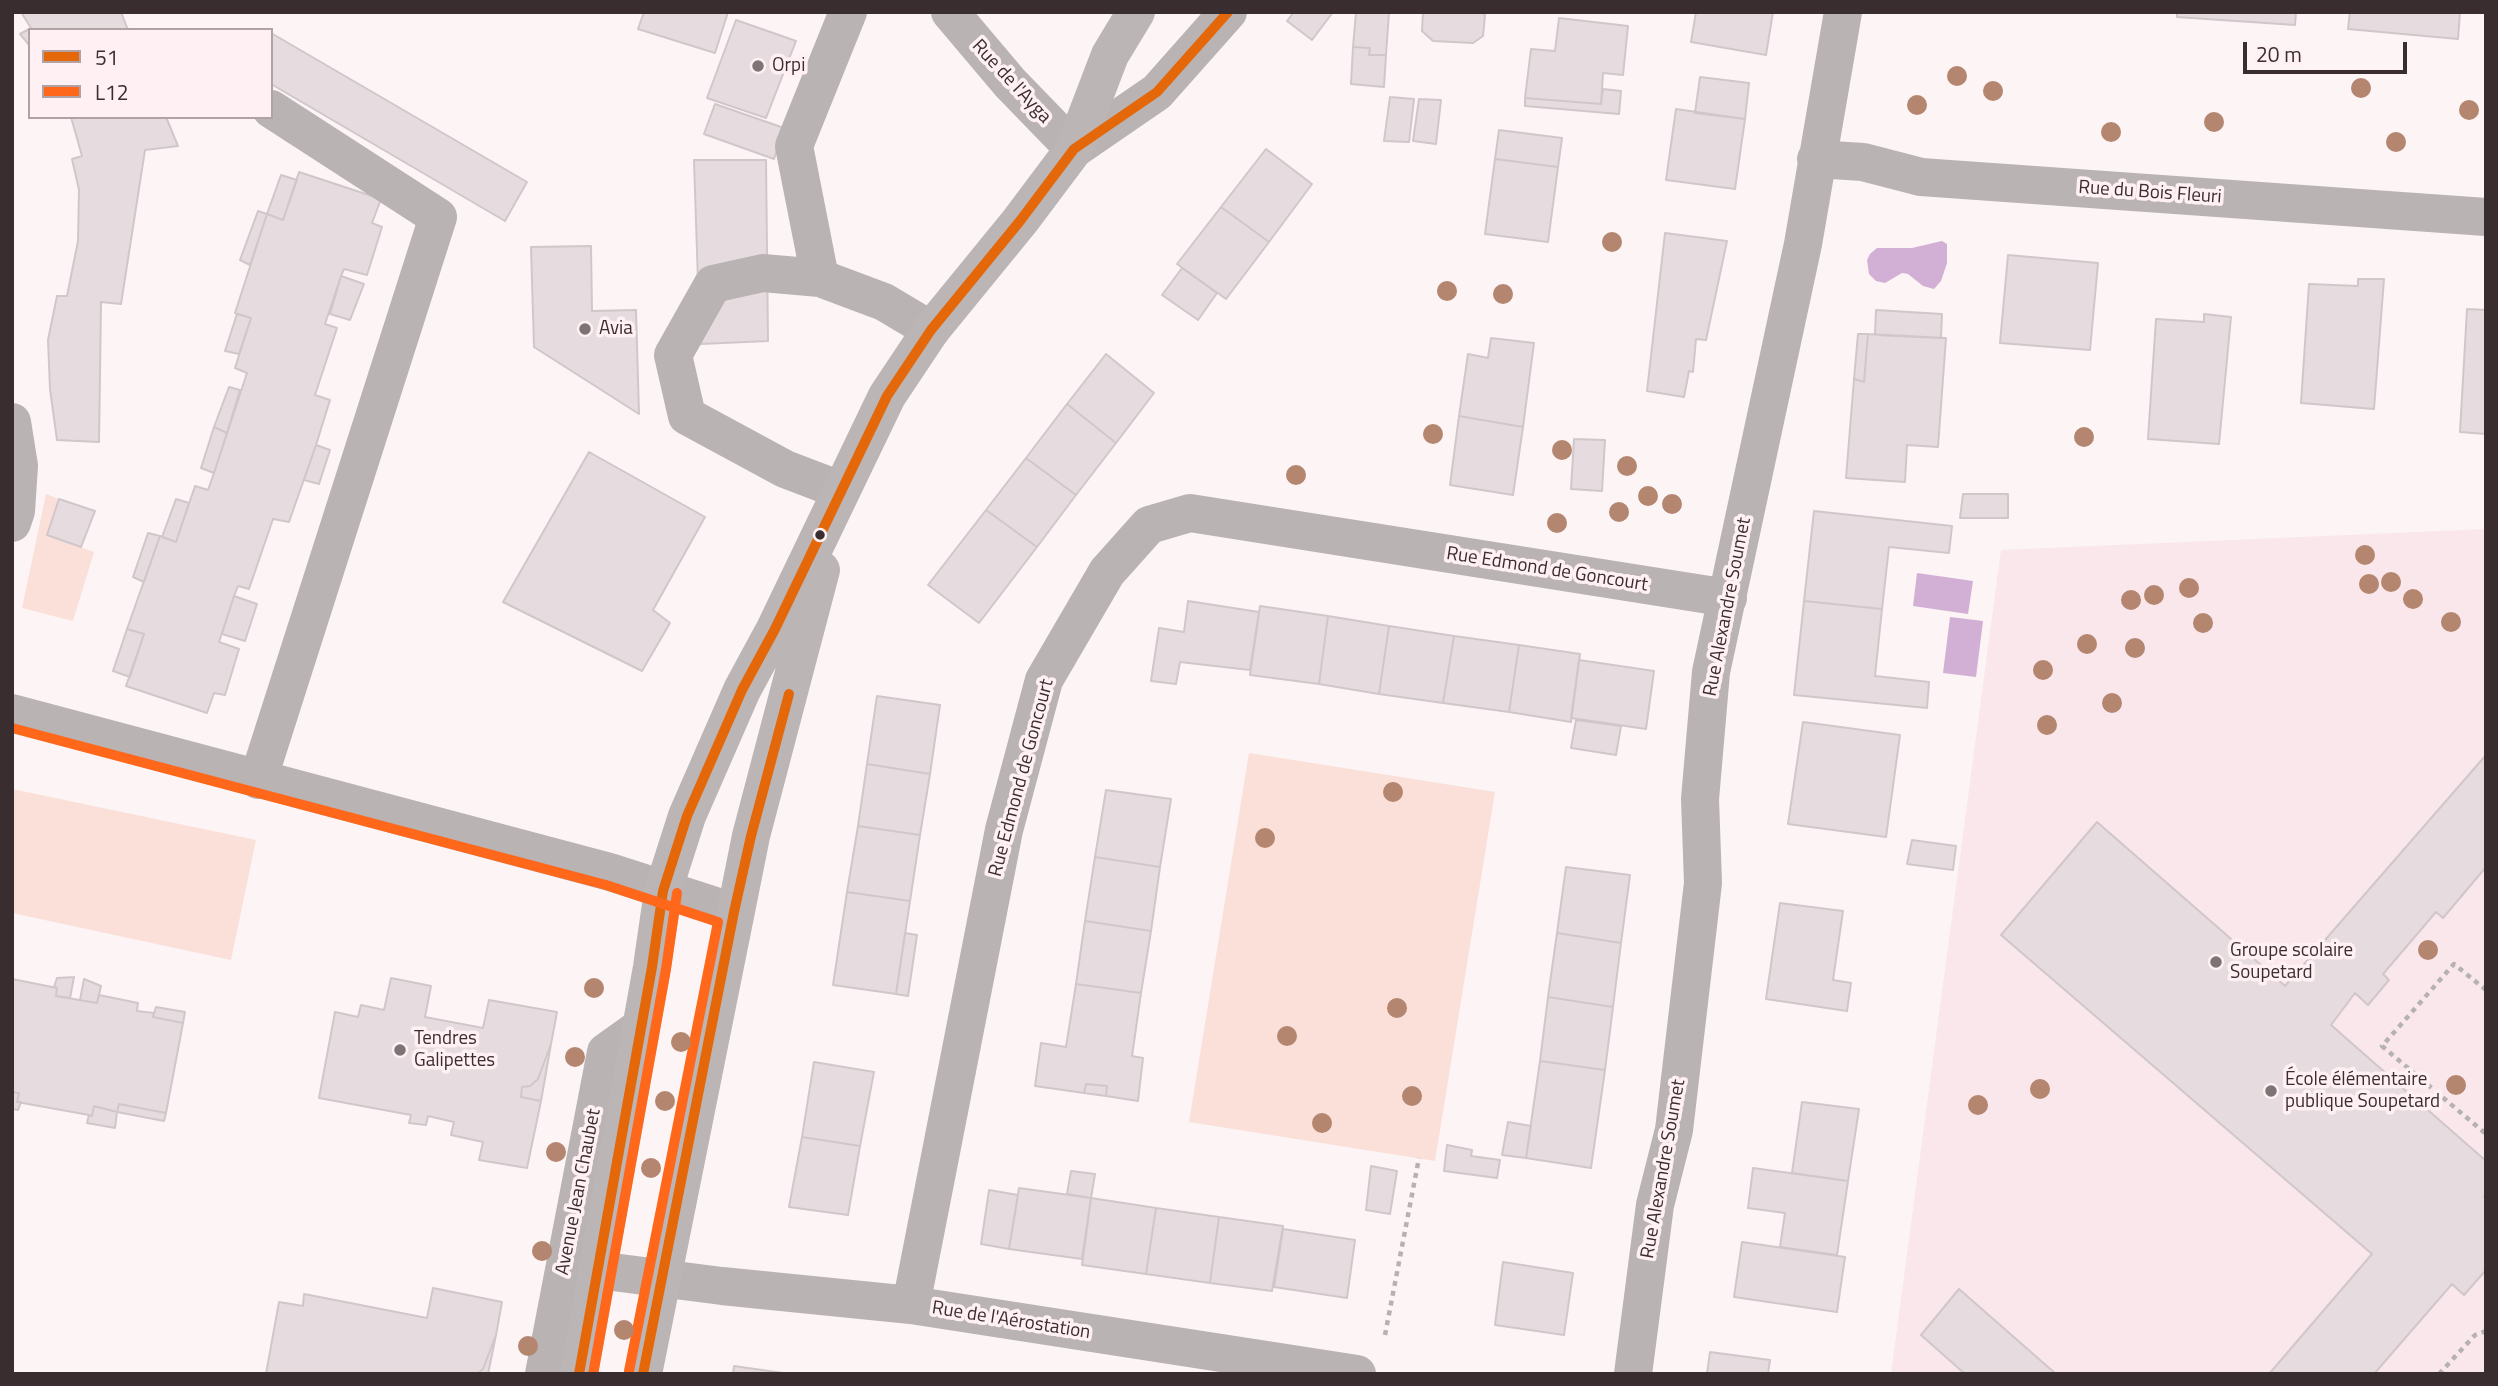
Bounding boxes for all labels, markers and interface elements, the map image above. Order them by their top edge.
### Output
legend [28,28,273,119]
scale bar [2246,28,2410,72]
street label: Rue de l'Ayga [966,35,1056,129]
text: 20 m [2256,38,2302,70]
text: 51 [95,41,119,73]
place label: Orpi [772,55,805,77]
marker: Orpi [750,58,766,74]
text: L12 [95,76,129,108]
street label: Rue du Bois Fleuri [2078,177,2222,209]
place label: Avia [599,318,633,340]
marker: Avia [577,321,593,337]
street label: Rue Alexandre Soumet [1699,516,1757,698]
unlabelled marker [813,528,827,542]
street label: Rue Edmond de Goncourt [1445,543,1649,597]
street label: Rue Edmond de Goncourt [985,677,1059,879]
place label: Groupe scolaire Soupetard [2230,940,2353,984]
marker: Groupe scolaire Soupetard [2208,954,2224,970]
place label: Tendres Galipettes [414,1028,495,1072]
marker: Tendres Galipettes [392,1042,408,1058]
place label: École élémentaire publique Soupetard [2285,1069,2440,1113]
street label: Rue Alexandre Soumet [1637,1078,1691,1260]
marker: École élémentaire publique Soupetard [2263,1083,2279,1099]
street label: Avenue Jean Chaubet [552,1107,606,1277]
street label: Rue de l'Aérostation [930,1297,1092,1345]

